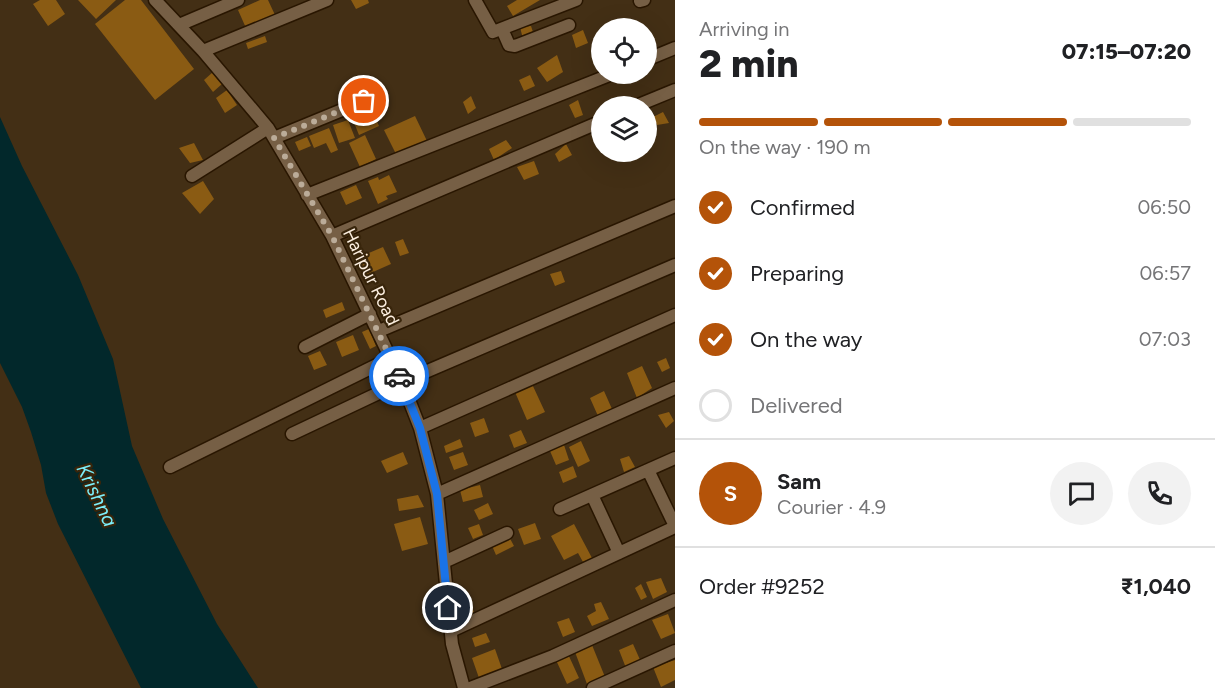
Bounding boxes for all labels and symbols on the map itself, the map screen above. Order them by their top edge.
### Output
pin [338,75,389,126]
street label: Haripur Road [338,225,404,329]
courier [369,346,429,406]
water label: Krishna [72,460,123,531]
pin [422,582,473,633]

